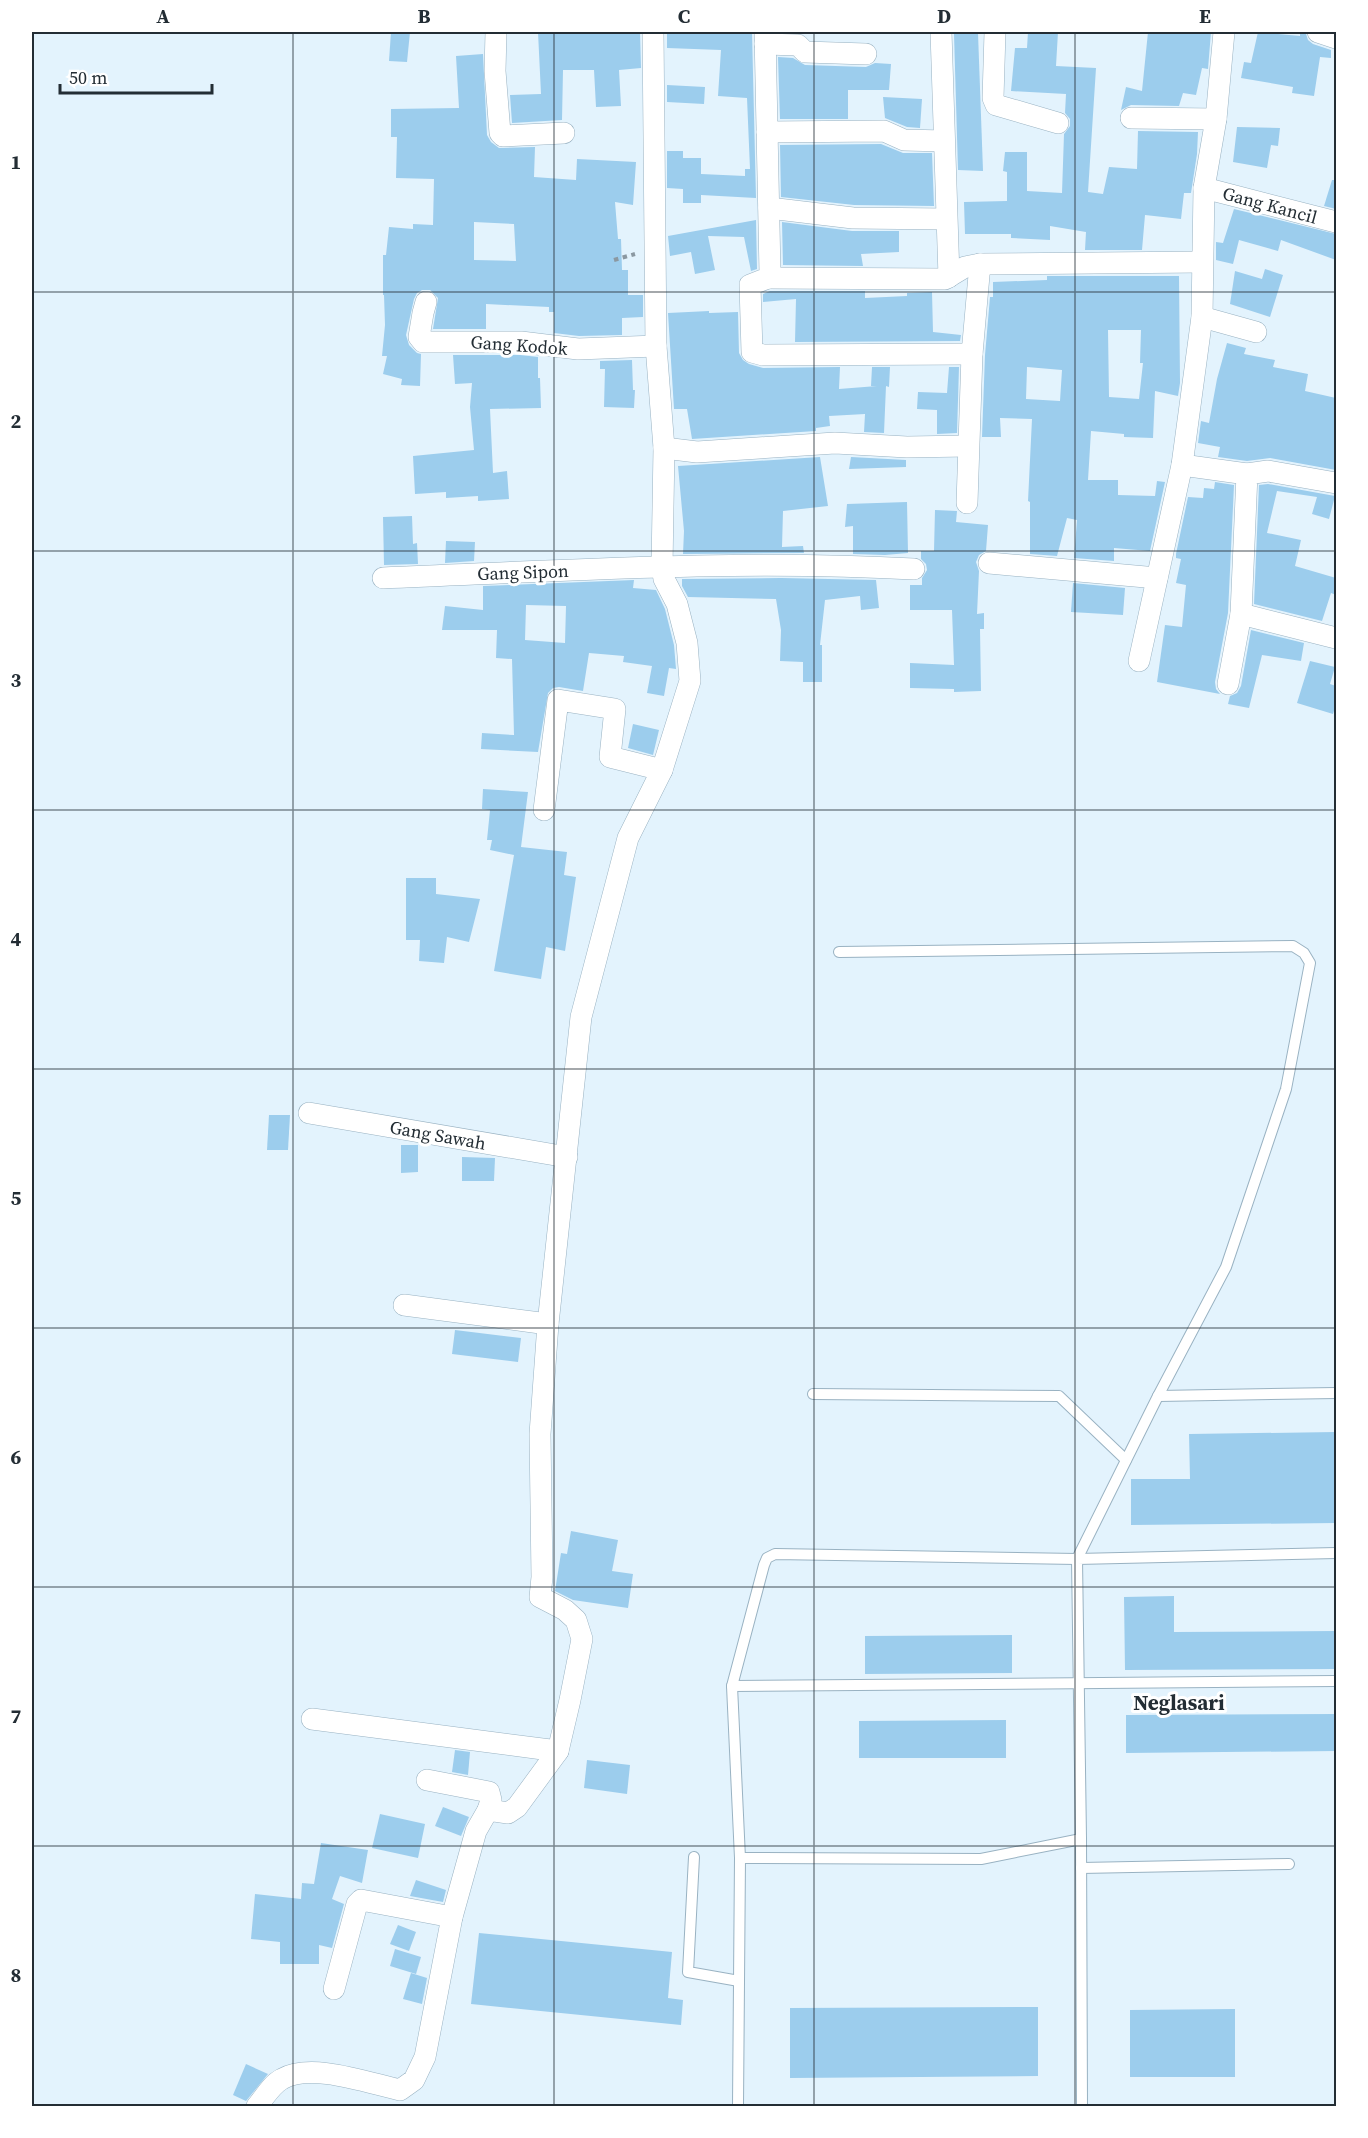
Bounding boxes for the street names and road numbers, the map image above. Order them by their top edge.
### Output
street label: Gang Kancil [1220,180,1320,230]
street label: Gang Kodok [470,329,568,361]
street label: Gang Sipon [477,558,569,586]
street label: Gang Sawah [388,1114,488,1156]

